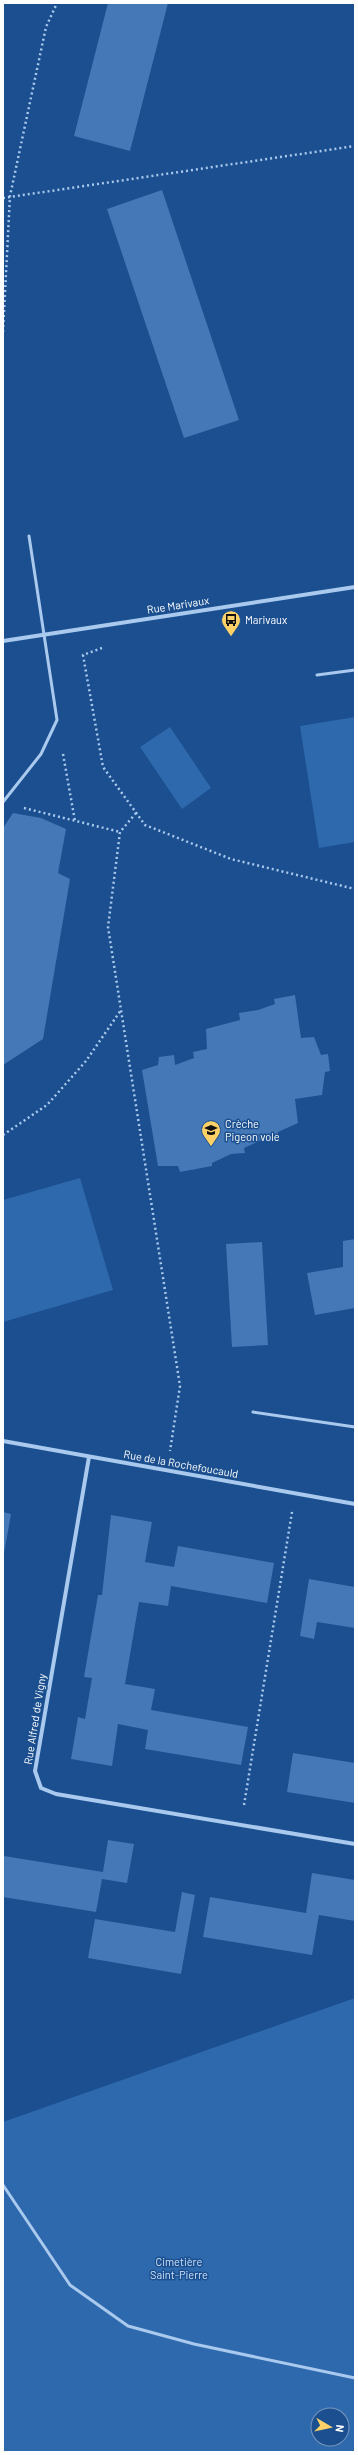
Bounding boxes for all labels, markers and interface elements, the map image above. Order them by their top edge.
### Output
street label: Rue Marivaux [146,593,210,616]
bus stop icon: Marivaux [220,609,242,637]
place label: Marivaux [245,613,287,626]
place label: Crèche Pigeon vole [225,1117,280,1143]
school or university icon: Crèche Pigeon vole [200,1119,222,1147]
street label: Rue de la Rochefoucauld [123,1447,239,1480]
street label: Rue Alfred de Vigny [21,1672,48,1765]
park label: Cimetière Saint-Pierre [150,2255,208,2281]
north arrow [310,2407,350,2447]
text: N [333,2424,347,2433]

